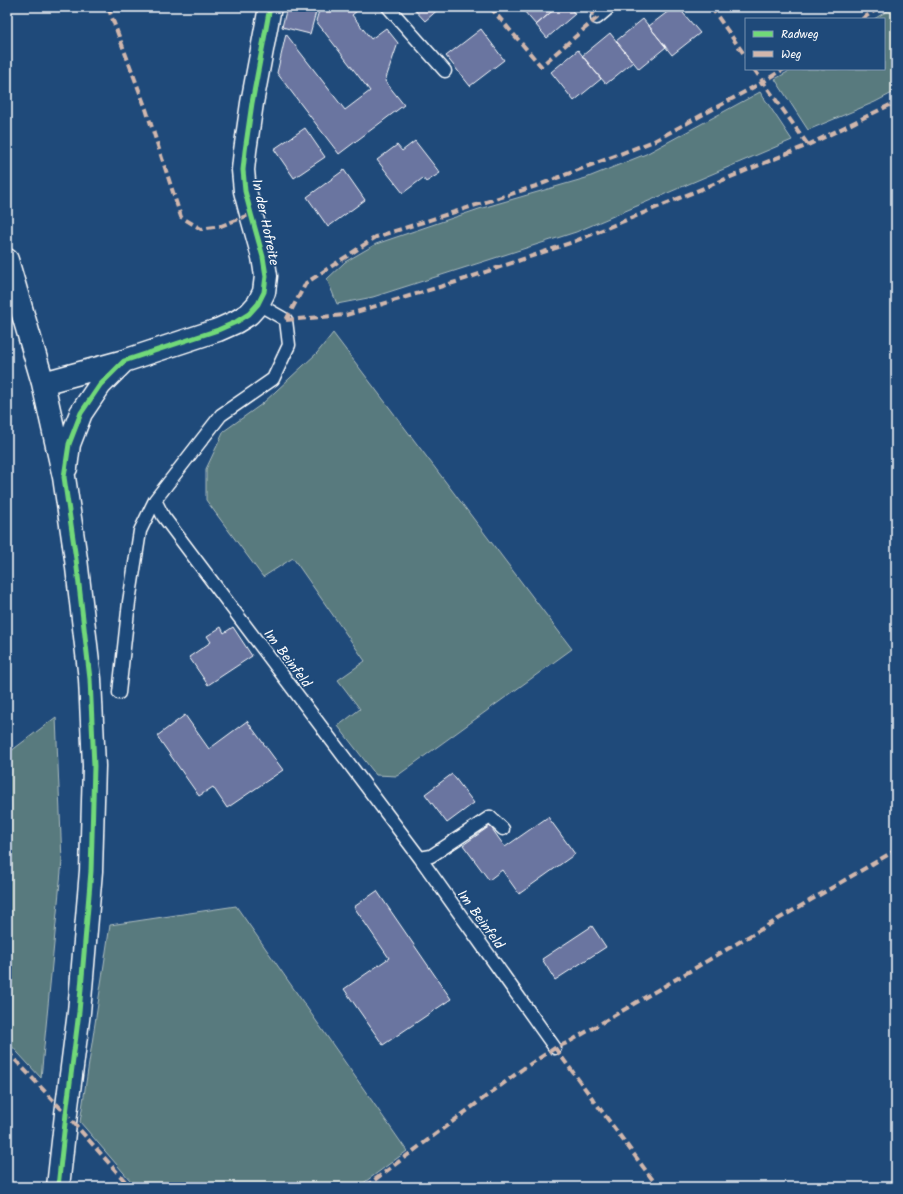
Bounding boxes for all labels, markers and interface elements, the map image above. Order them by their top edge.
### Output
legend [745,18,885,70]
text: Radweg [781,25,819,44]
text: Weg [781,45,802,64]
street label: In der Hofreite [245,177,285,268]
street label: Im Beinfeld [258,624,317,694]
street label: Im Beinfeld [451,885,510,955]

